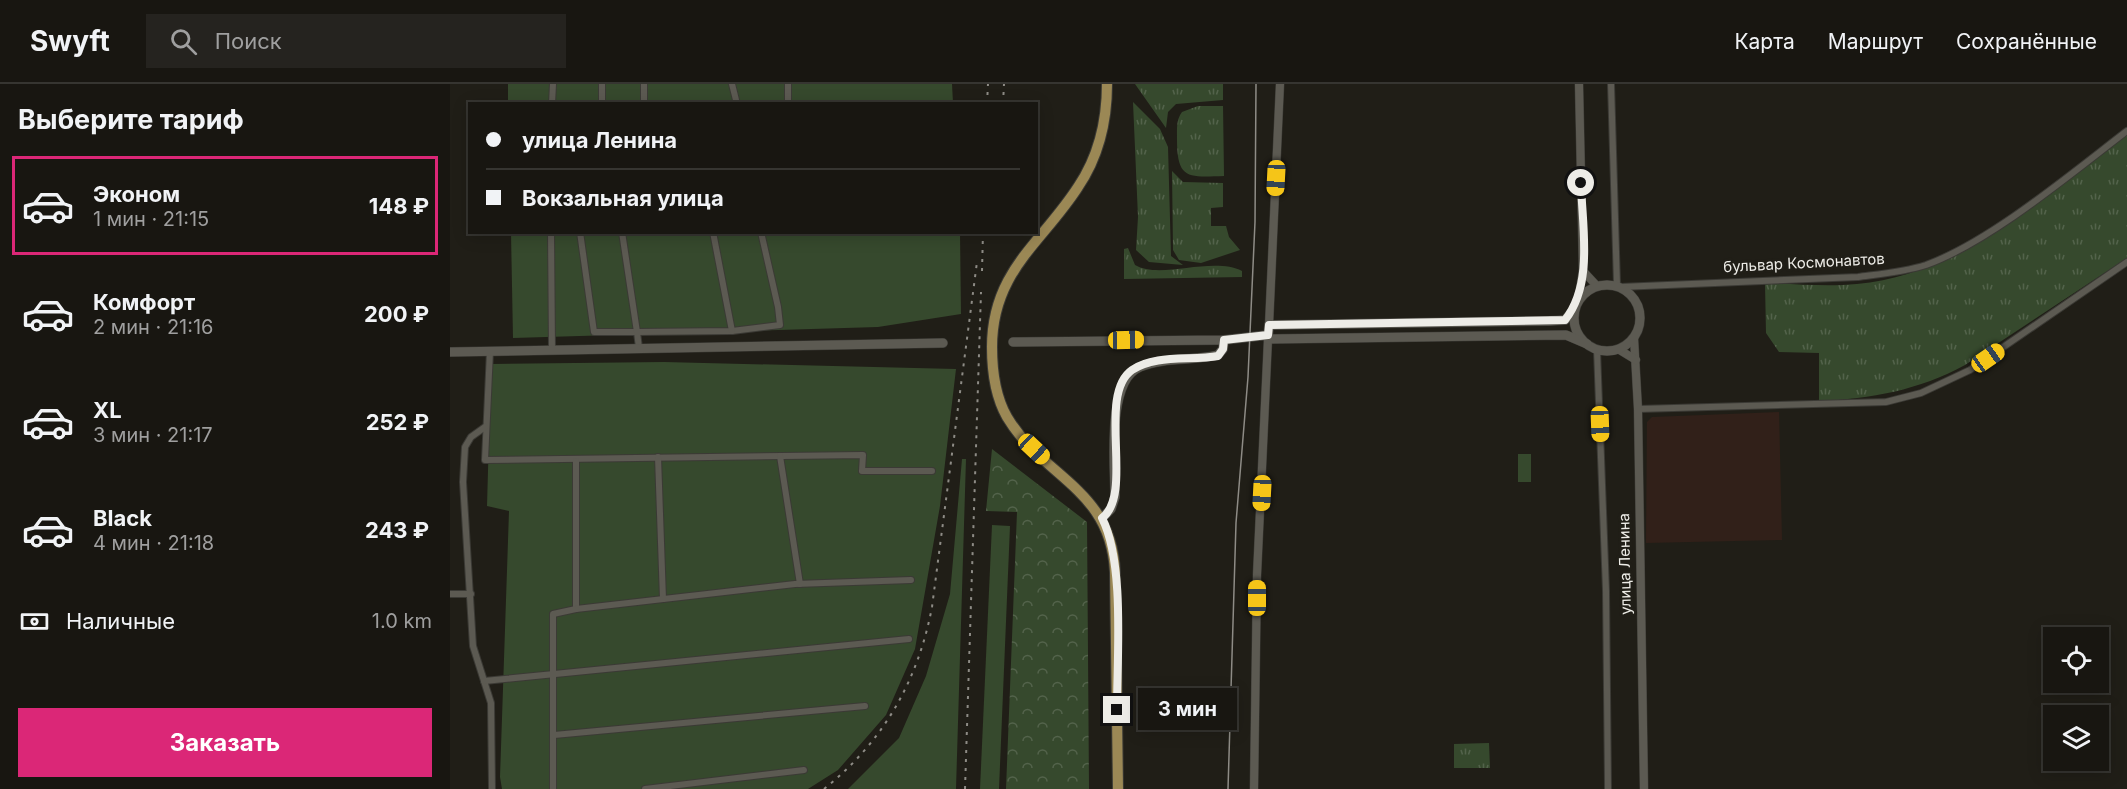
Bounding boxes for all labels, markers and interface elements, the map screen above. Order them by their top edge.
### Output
search box [146,14,566,68]
text: Swyft [30,24,110,58]
icon: search [167,25,200,58]
text: Поиск [215,28,282,54]
text: Карта [1734,29,1795,54]
text: Маршрут [1828,29,1923,54]
text: Сохранённые [1956,29,2097,54]
text: Выберите тариф [18,103,244,136]
text: улица Ленина [522,127,677,153]
car [1266,160,1286,196]
route start [1567,169,1594,196]
icon: car [21,179,75,233]
text: Эконом [93,181,180,207]
text: Вокзальная улица [522,185,724,211]
text: 148 ₽ [369,193,429,219]
text: 1 мин · 21:15 [93,207,209,231]
street label: бульвар Космонавтов [1723,249,1885,276]
icon: car [21,287,75,341]
text: Комфорт [93,289,195,315]
text: 200 ₽ [364,301,429,327]
text: 2 мин · 21:16 [93,315,214,339]
car [1108,331,1144,349]
car [1968,340,2008,376]
icon: car [21,395,75,449]
text: XL [93,397,122,423]
car [1590,406,1610,442]
text: 252 ₽ [366,409,429,435]
text: 3 мин · 21:17 [93,423,213,447]
car [1015,430,1053,468]
car [1252,475,1272,511]
icon: car [21,503,75,557]
text: Black [93,505,152,531]
street label: улица Ленина [1614,513,1635,615]
text: 243 ₽ [365,517,429,543]
text: 4 мин · 21:18 [93,531,214,555]
car [1248,580,1266,616]
icon: cash [18,605,51,638]
text: Наличные [66,608,175,634]
text: 1.0 km [372,609,432,633]
map controls [2043,627,2109,771]
button: locate [2043,627,2109,693]
callout: 3 мин [1138,689,1237,731]
route end [1103,696,1130,723]
text: 3 мин [1158,697,1217,721]
button: layers [2043,705,2109,771]
button: Заказать [18,708,432,777]

